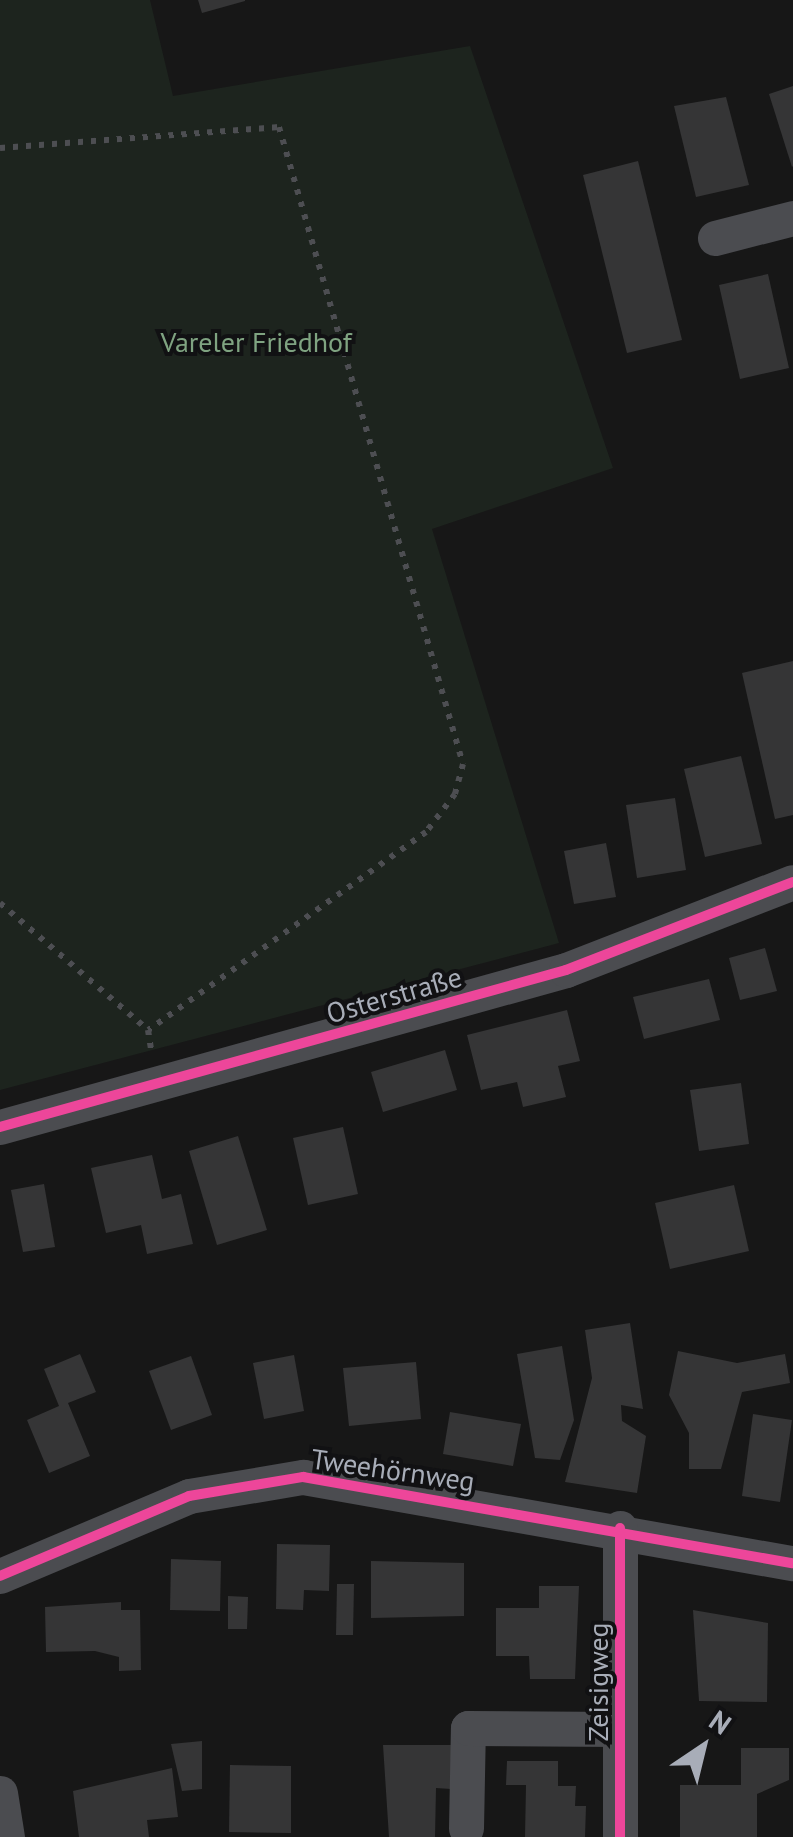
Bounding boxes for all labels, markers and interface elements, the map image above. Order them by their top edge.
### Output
park label: Vareler Friedhof [160,325,352,359]
street label: Osterstraße [322,960,466,1030]
street label: Tweehörnweg [309,1442,477,1498]
street label: Zeisigweg [581,1622,615,1742]
north arrow [653,1697,753,1797]
text: N [702,1702,739,1742]

